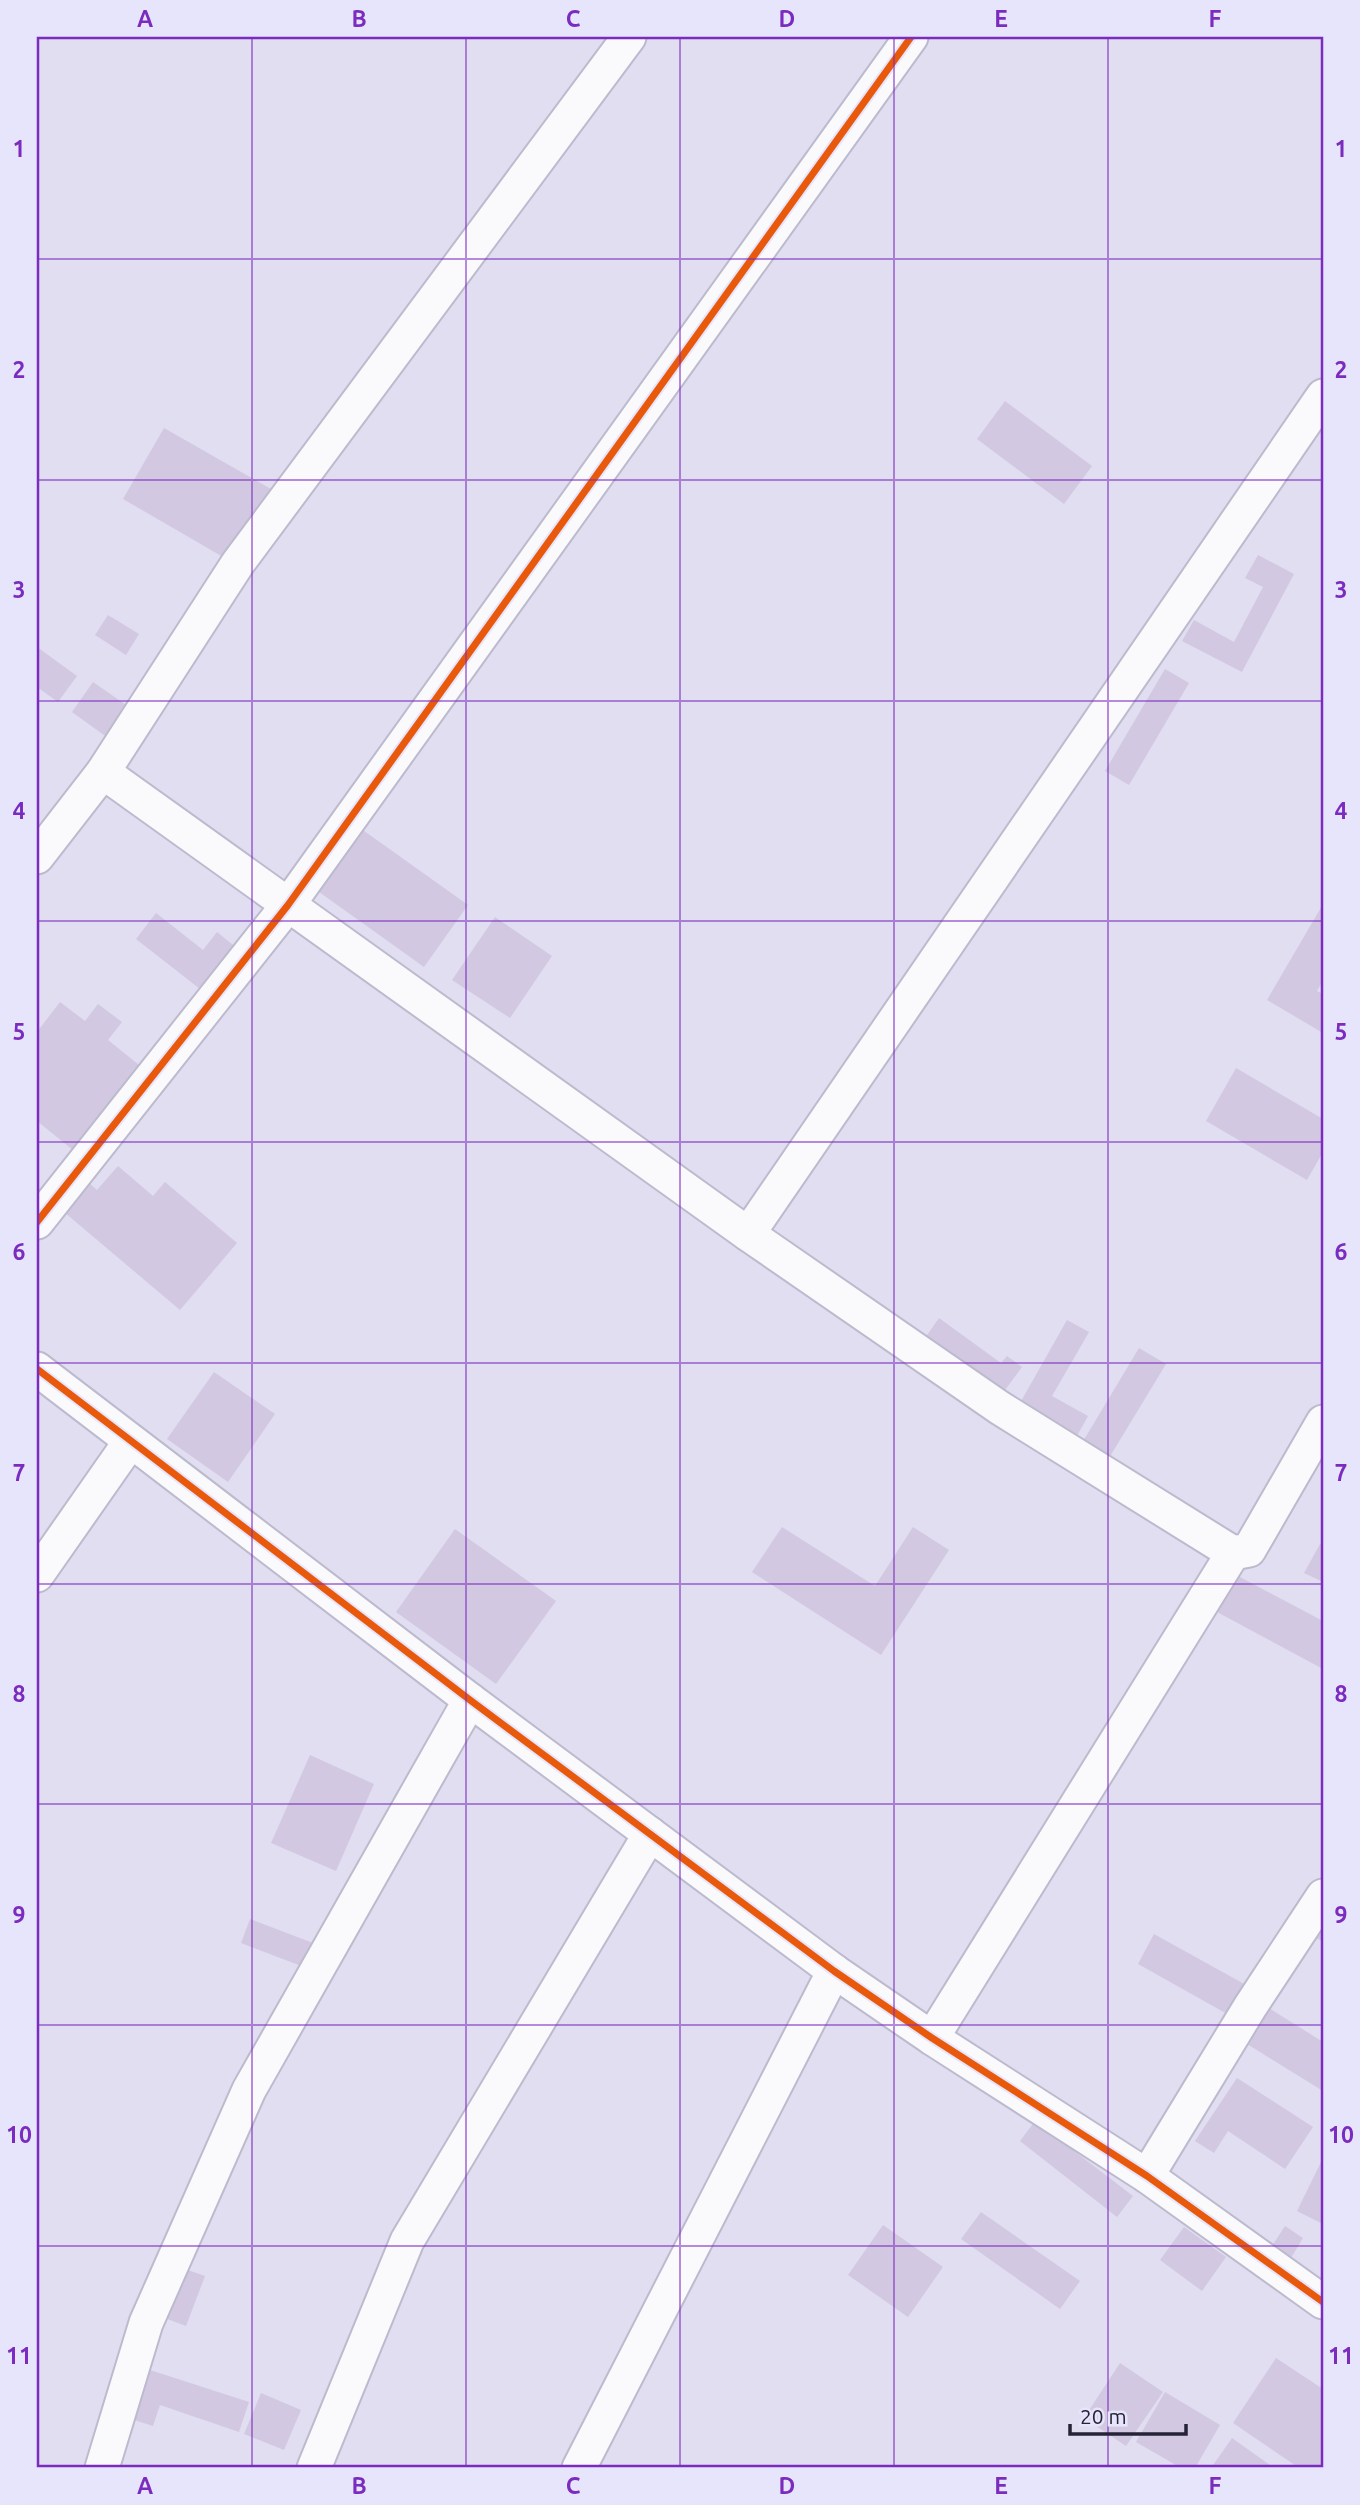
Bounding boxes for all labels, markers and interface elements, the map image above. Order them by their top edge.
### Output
text: A [137,6,153,31]
text: B [351,6,367,31]
text: C [566,6,581,31]
text: D [779,6,795,31]
text: E [994,6,1008,31]
text: F [1209,6,1222,31]
text: 1 [13,136,25,161]
text: 1 [1335,136,1347,161]
text: 2 [13,357,25,382]
text: 2 [1335,357,1347,382]
text: 3 [13,577,25,602]
text: 3 [1335,577,1347,602]
text: 4 [13,798,26,823]
text: 4 [1335,798,1348,823]
text: 5 [13,1019,25,1044]
text: 5 [1335,1019,1347,1044]
text: 6 [13,1239,26,1264]
text: 6 [1335,1239,1348,1264]
text: 7 [13,1460,25,1485]
text: 7 [1335,1460,1347,1485]
text: 8 [13,1681,25,1706]
text: 8 [1335,1681,1347,1706]
text: 9 [13,1902,25,1927]
text: 9 [1335,1902,1347,1927]
text: 10 [6,2122,32,2147]
text: 10 [1328,2122,1354,2147]
text: 11 [6,2343,32,2368]
text: 11 [1328,2343,1354,2368]
scale bar [1070,2393,1185,2437]
text: 20 m [1080,2404,1127,2428]
text: A [137,2473,153,2498]
text: B [351,2473,367,2498]
text: C [566,2473,581,2498]
text: D [779,2473,795,2498]
text: E [994,2473,1008,2498]
text: F [1209,2473,1222,2498]

